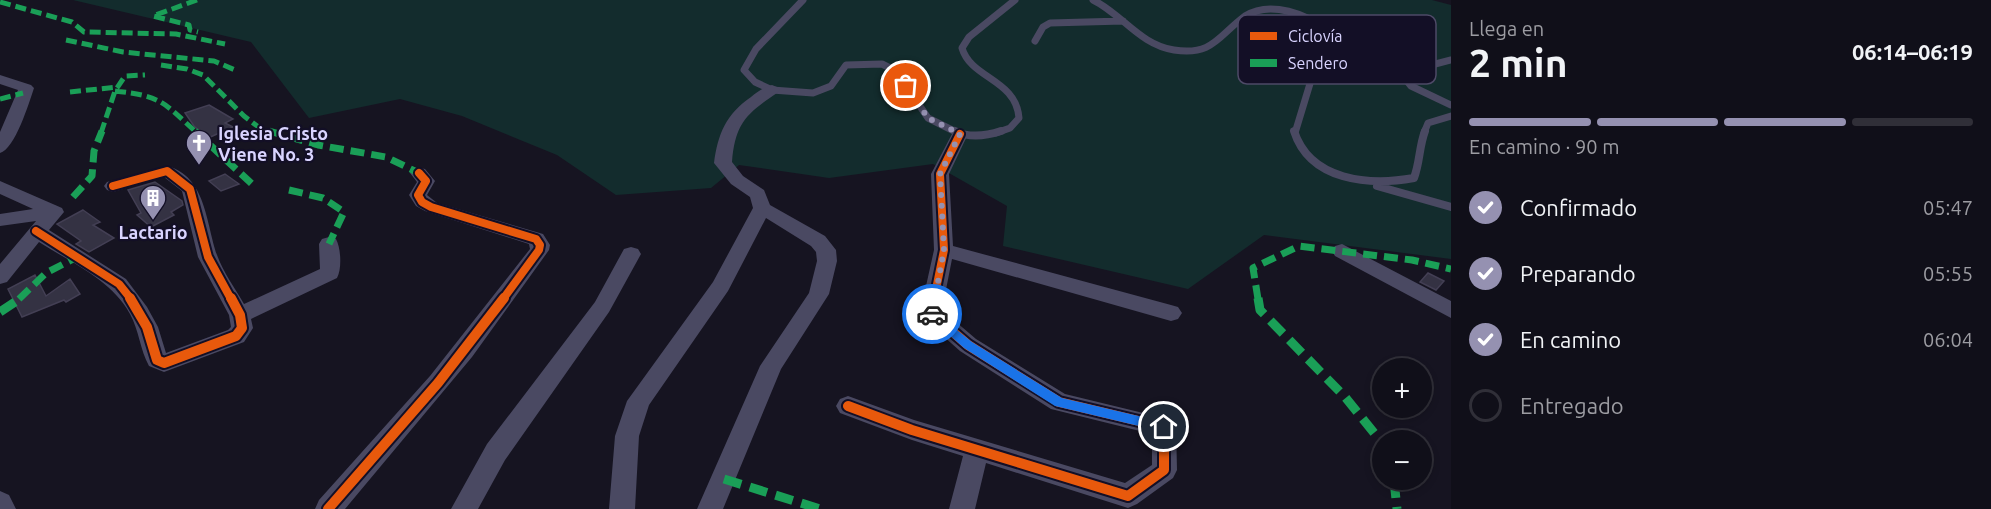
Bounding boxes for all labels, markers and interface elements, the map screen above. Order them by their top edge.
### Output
legend [1238,15,1436,84]
text: Llega en [1469,17,1544,40]
text: Ciclovía [1288,27,1343,45]
text: 06:14–06:19 [1852,39,1973,64]
text: 2 min [1469,41,1568,84]
text: Sendero [1288,54,1348,72]
pin [880,60,931,111]
icon: bag [889,69,922,102]
place label: Iglesia Cristo Viene No. 3 [218,123,328,164]
church icon: Iglesia Cristo Viene No. 3 [184,128,214,166]
text: En camino · 90 m [1469,135,1619,158]
building icon: Lactario [138,183,168,221]
icon: check [1469,191,1502,224]
text: Confirmado [1520,195,1637,220]
text: 05:47 [1923,196,1973,219]
place label: Lactario [118,222,188,242]
icon: check [1469,257,1502,290]
text: Preparando [1520,261,1636,286]
text: 05:55 [1923,262,1973,285]
courier [902,284,962,344]
icon: car [916,298,949,331]
icon: check [1469,323,1502,356]
text: En camino [1520,327,1621,352]
text: 06:04 [1923,328,1973,351]
map controls [1372,358,1432,490]
button: + [1372,358,1432,418]
text: Entregado [1520,393,1624,418]
pin [1138,401,1189,452]
icon: home [1147,410,1180,443]
button: − [1372,430,1432,490]

